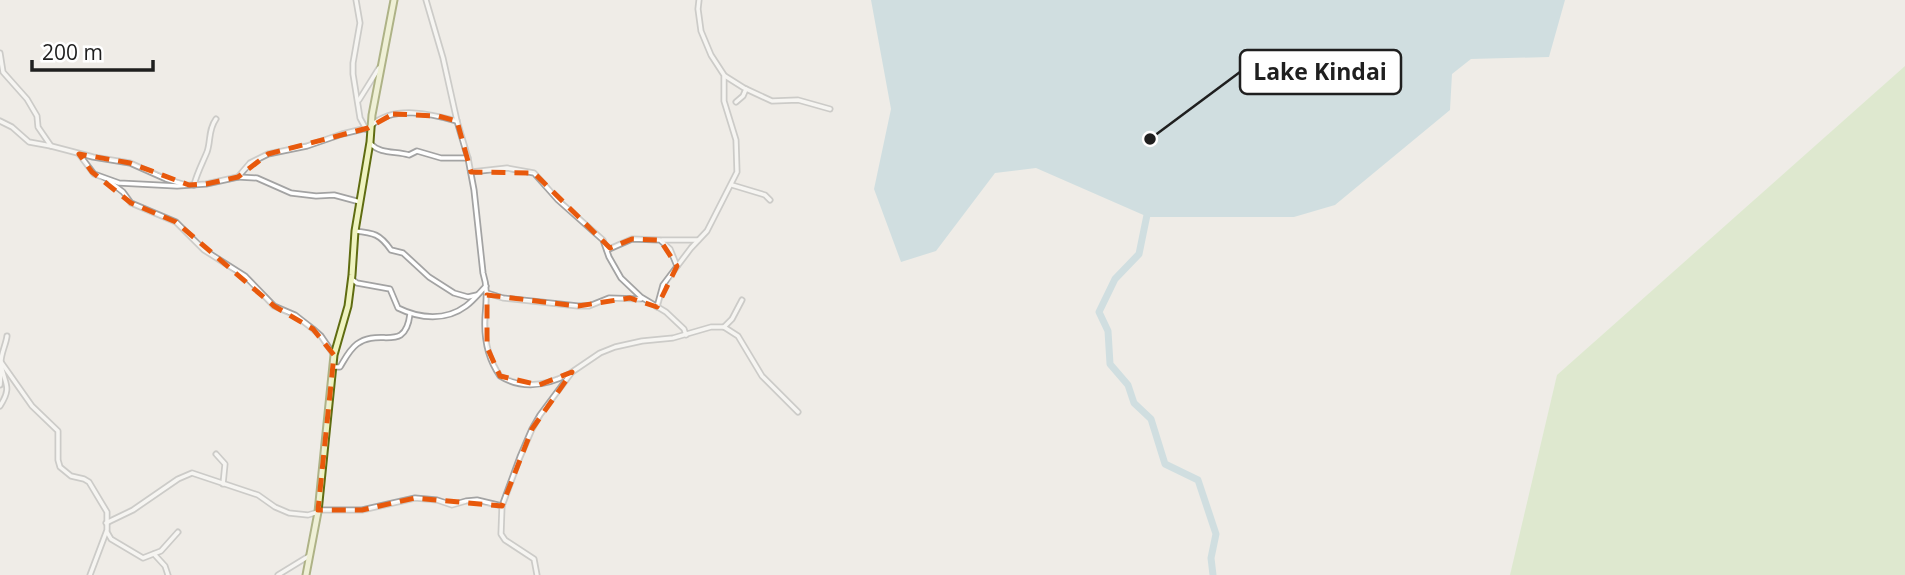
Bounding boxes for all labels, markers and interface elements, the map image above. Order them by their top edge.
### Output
scale bar [32,28,152,72]
text: 200 m [42,38,103,66]
callout: Lake Kindai [1240,50,1401,94]
text: Lake Kindai [1253,55,1387,87]

